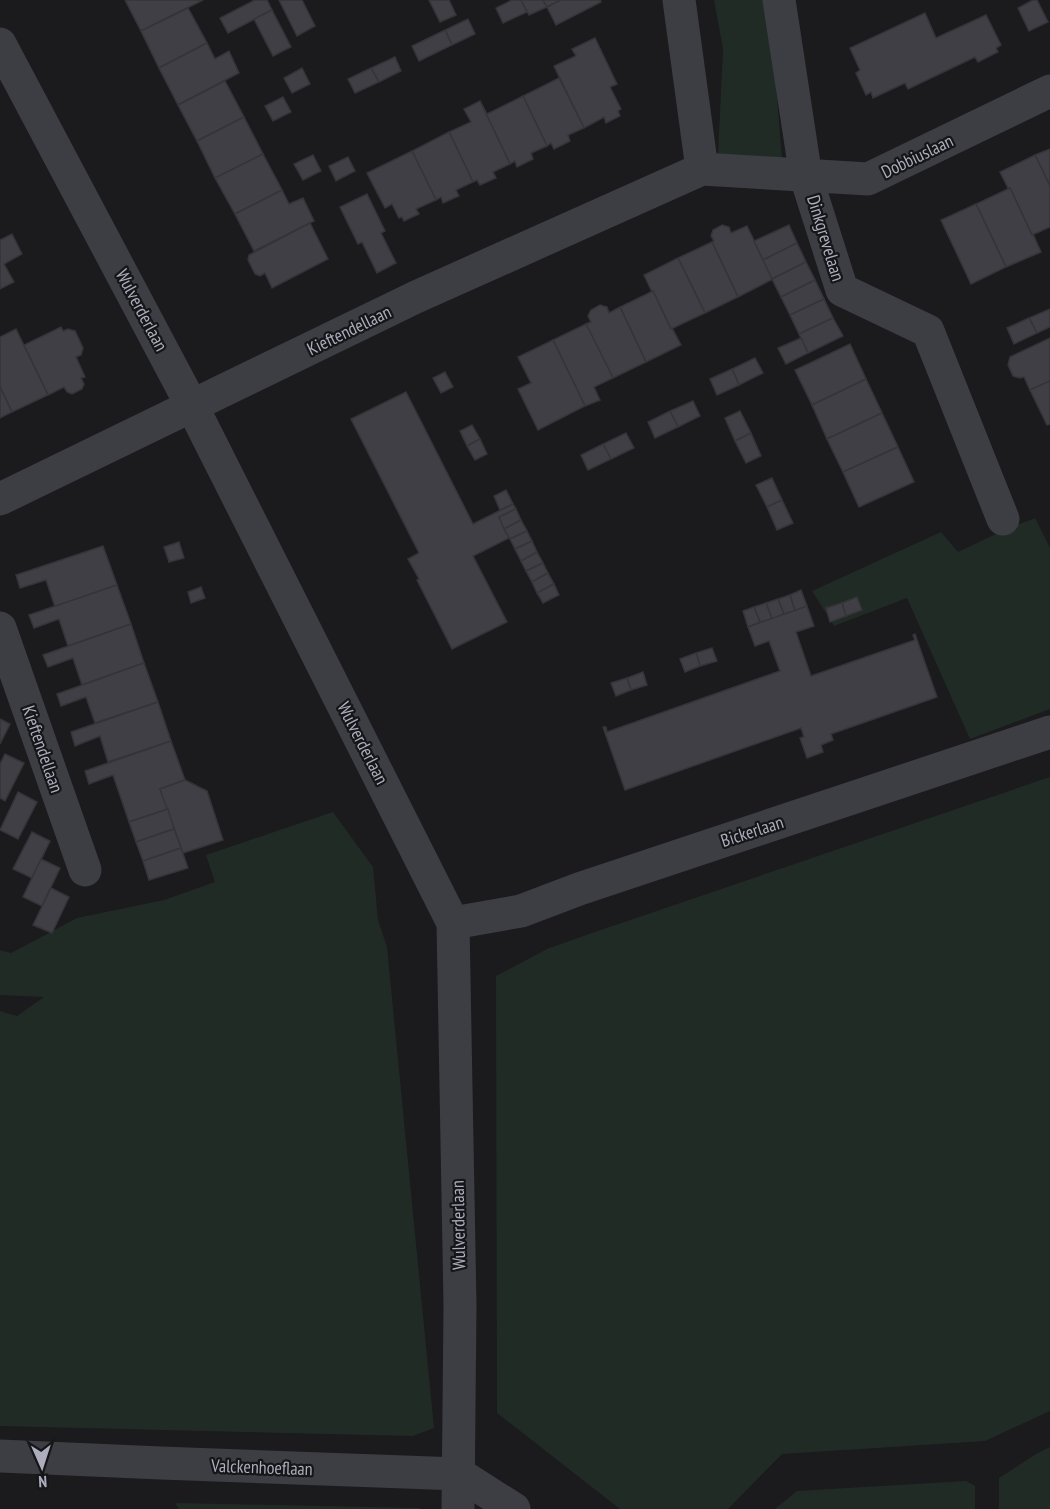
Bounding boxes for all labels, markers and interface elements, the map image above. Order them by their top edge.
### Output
street label: Dobbiuslaan [877,129,957,183]
street label: Dinkgrevelaan [802,192,850,284]
street label: Wulverderlaan [111,265,173,355]
street label: Kieftendellaan [303,300,395,360]
street label: Wulverderlaan [332,698,394,788]
street label: Kieftendellaan [17,702,69,796]
street label: Bickerlaan [718,810,786,852]
street label: Wulverderlaan [446,1180,470,1270]
north arrow [12,1437,72,1497]
street label: Valckenhoeflaan [210,1454,313,1480]
text: N [38,1472,48,1492]

